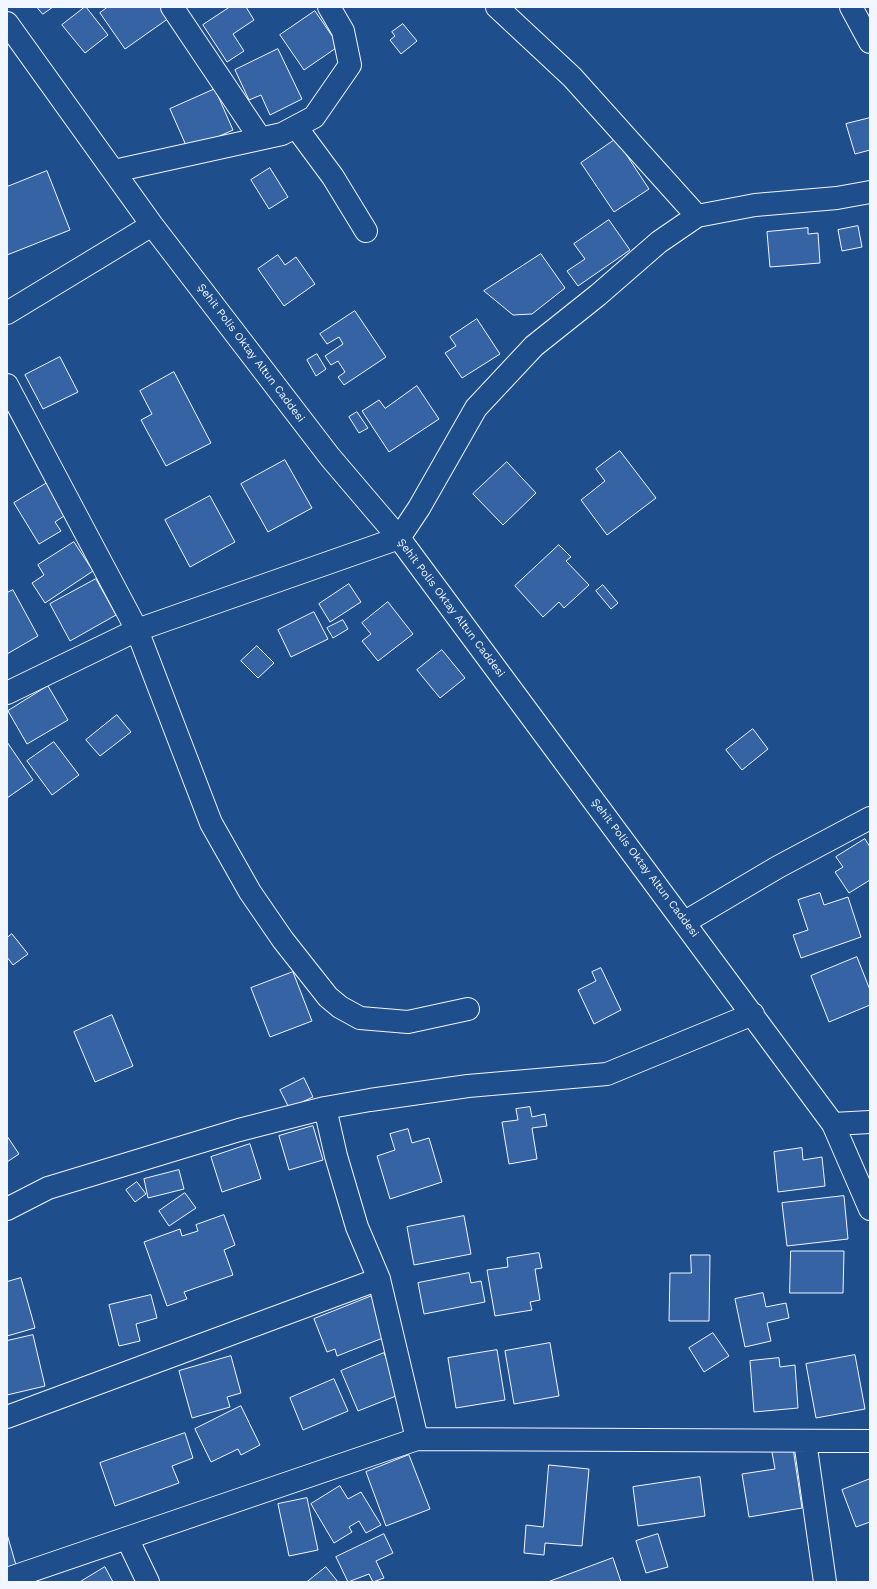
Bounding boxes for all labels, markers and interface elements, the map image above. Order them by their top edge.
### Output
street label: Şehit Polis Oktay Altun Caddesi [195,281,307,425]
street label: Şehit Polis Oktay Altun Caddesi [395,536,507,680]
street label: Şehit Polis Oktay Altun Caddesi [589,796,701,940]

